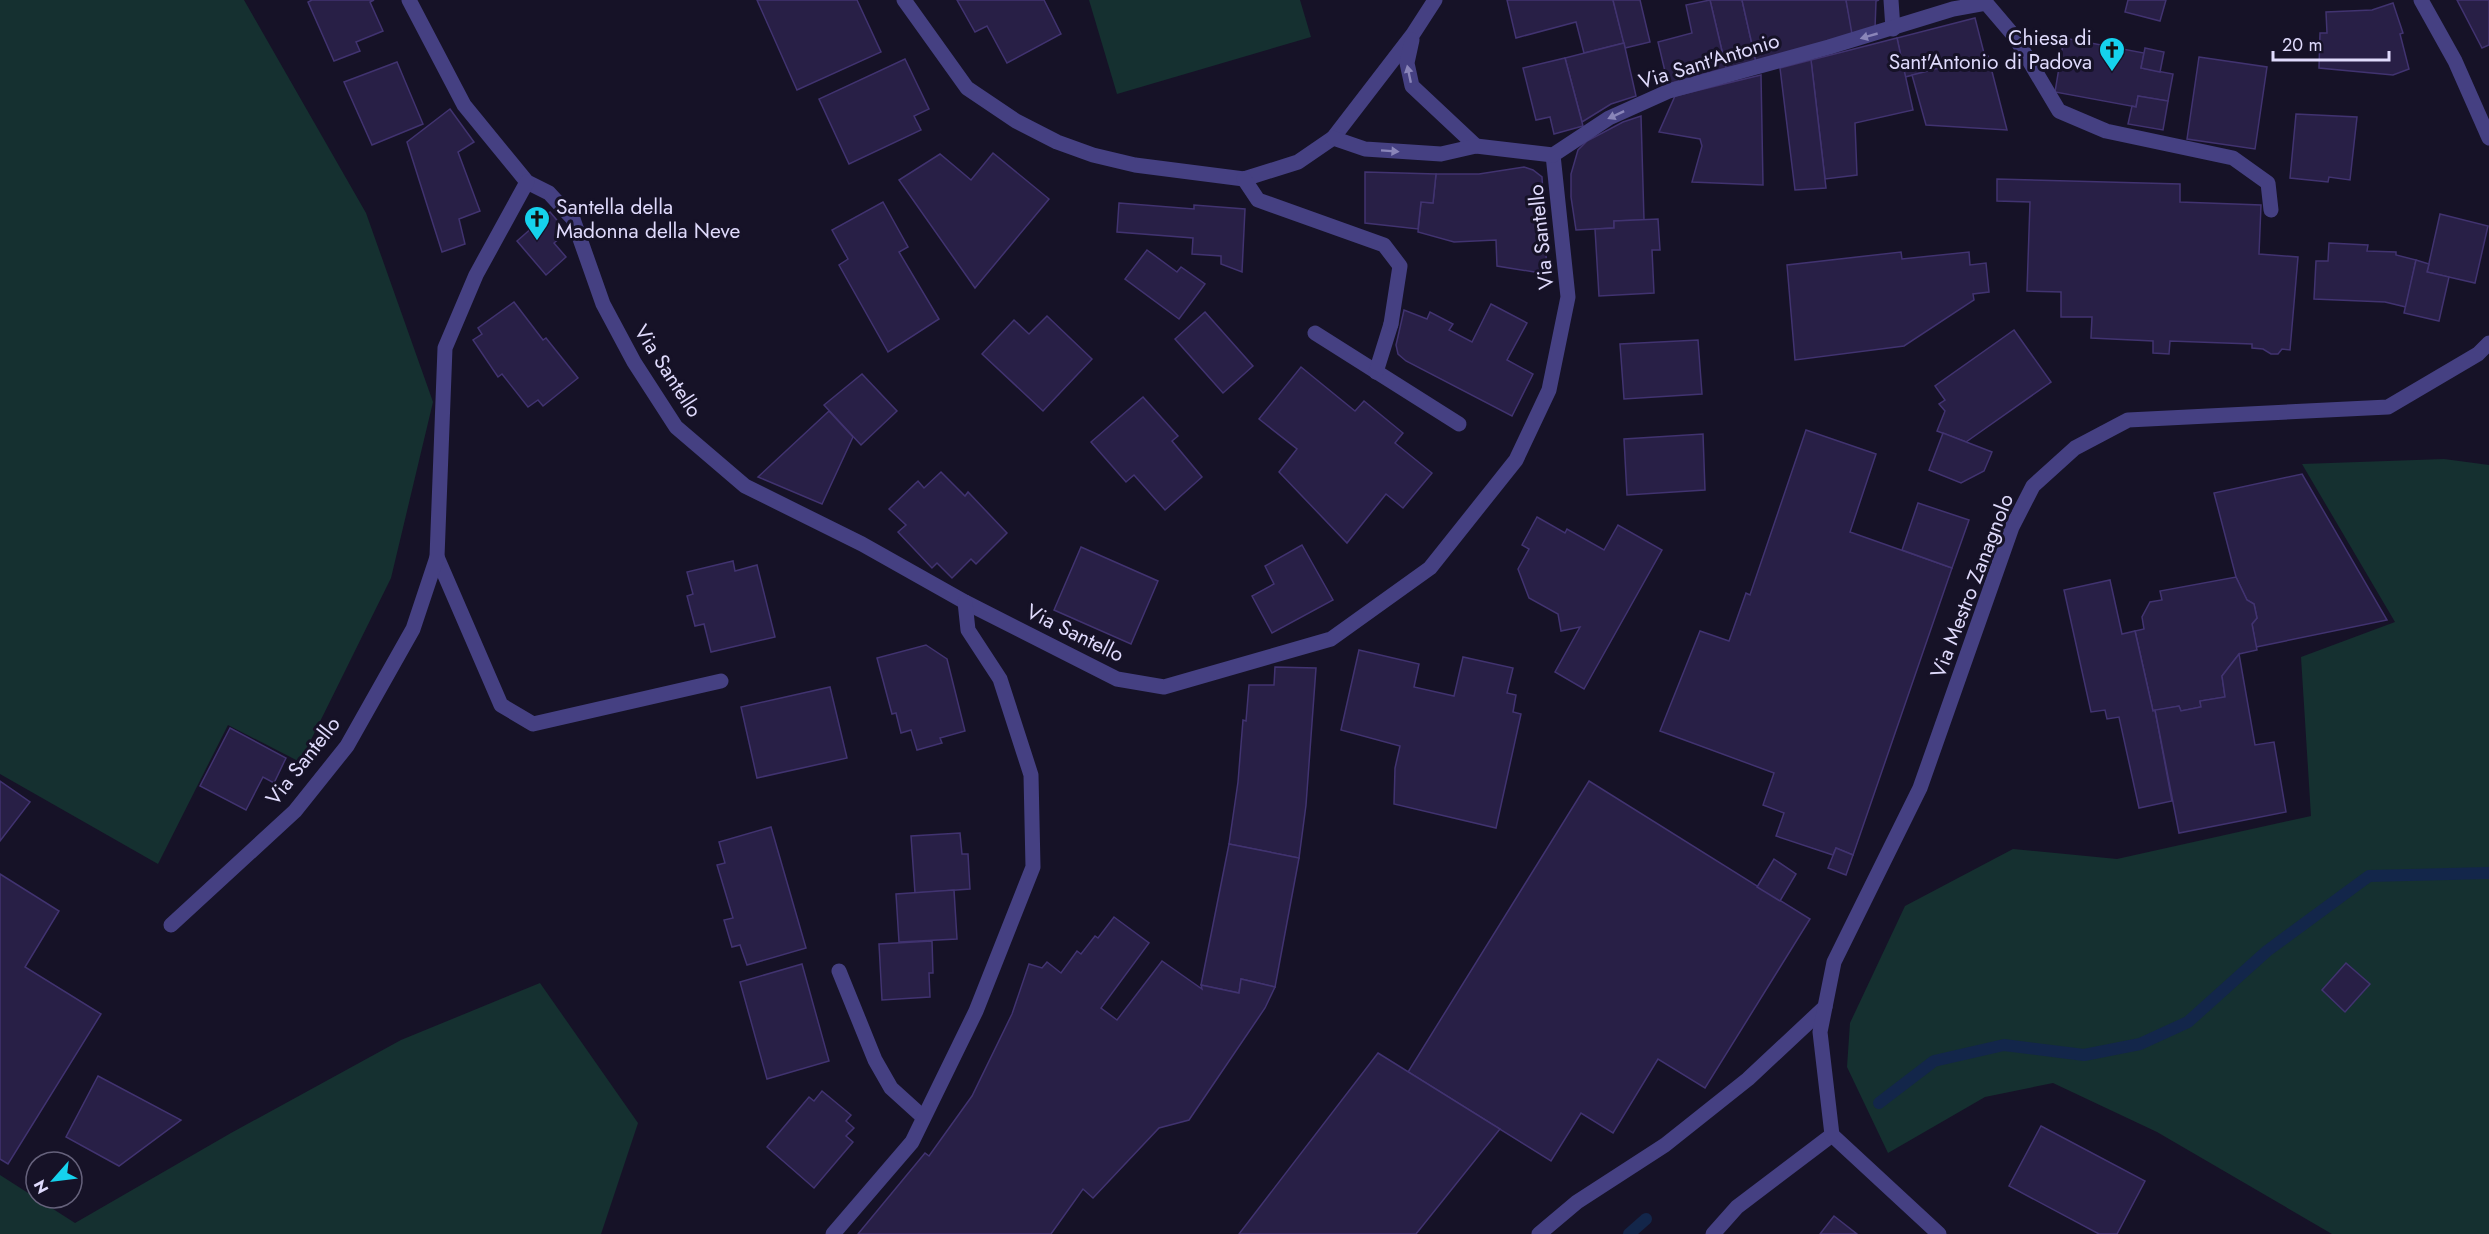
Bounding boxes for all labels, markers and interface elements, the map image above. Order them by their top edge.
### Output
place label: Chiesa di Sant'Antonio di Padova [1889,23,2092,77]
scale bar [2273,24,2388,62]
street label: Via Sant'Antonio [1635,25,1783,97]
one-way arrow [1860,32,1878,41]
text: 20 m [2282,32,2322,58]
church icon: Chiesa di Sant'Antonio di Padova [2097,35,2127,73]
one-way arrow [1404,64,1413,83]
one-way arrow [1607,111,1624,120]
one-way arrow [1380,146,1399,155]
street label: Via Santello [1521,183,1561,291]
place label: Santella della Madonna della Neve [556,192,741,246]
church icon: Santella della Madonna della Neve [522,204,552,242]
street label: Via Santello [627,319,709,423]
street label: Via Mestro Zanagnolo [1923,490,2021,682]
street label: Via Santello [1021,596,1129,670]
street label: Via Santello [259,710,347,812]
north arrow [24,1150,84,1210]
text: N [28,1176,54,1198]

